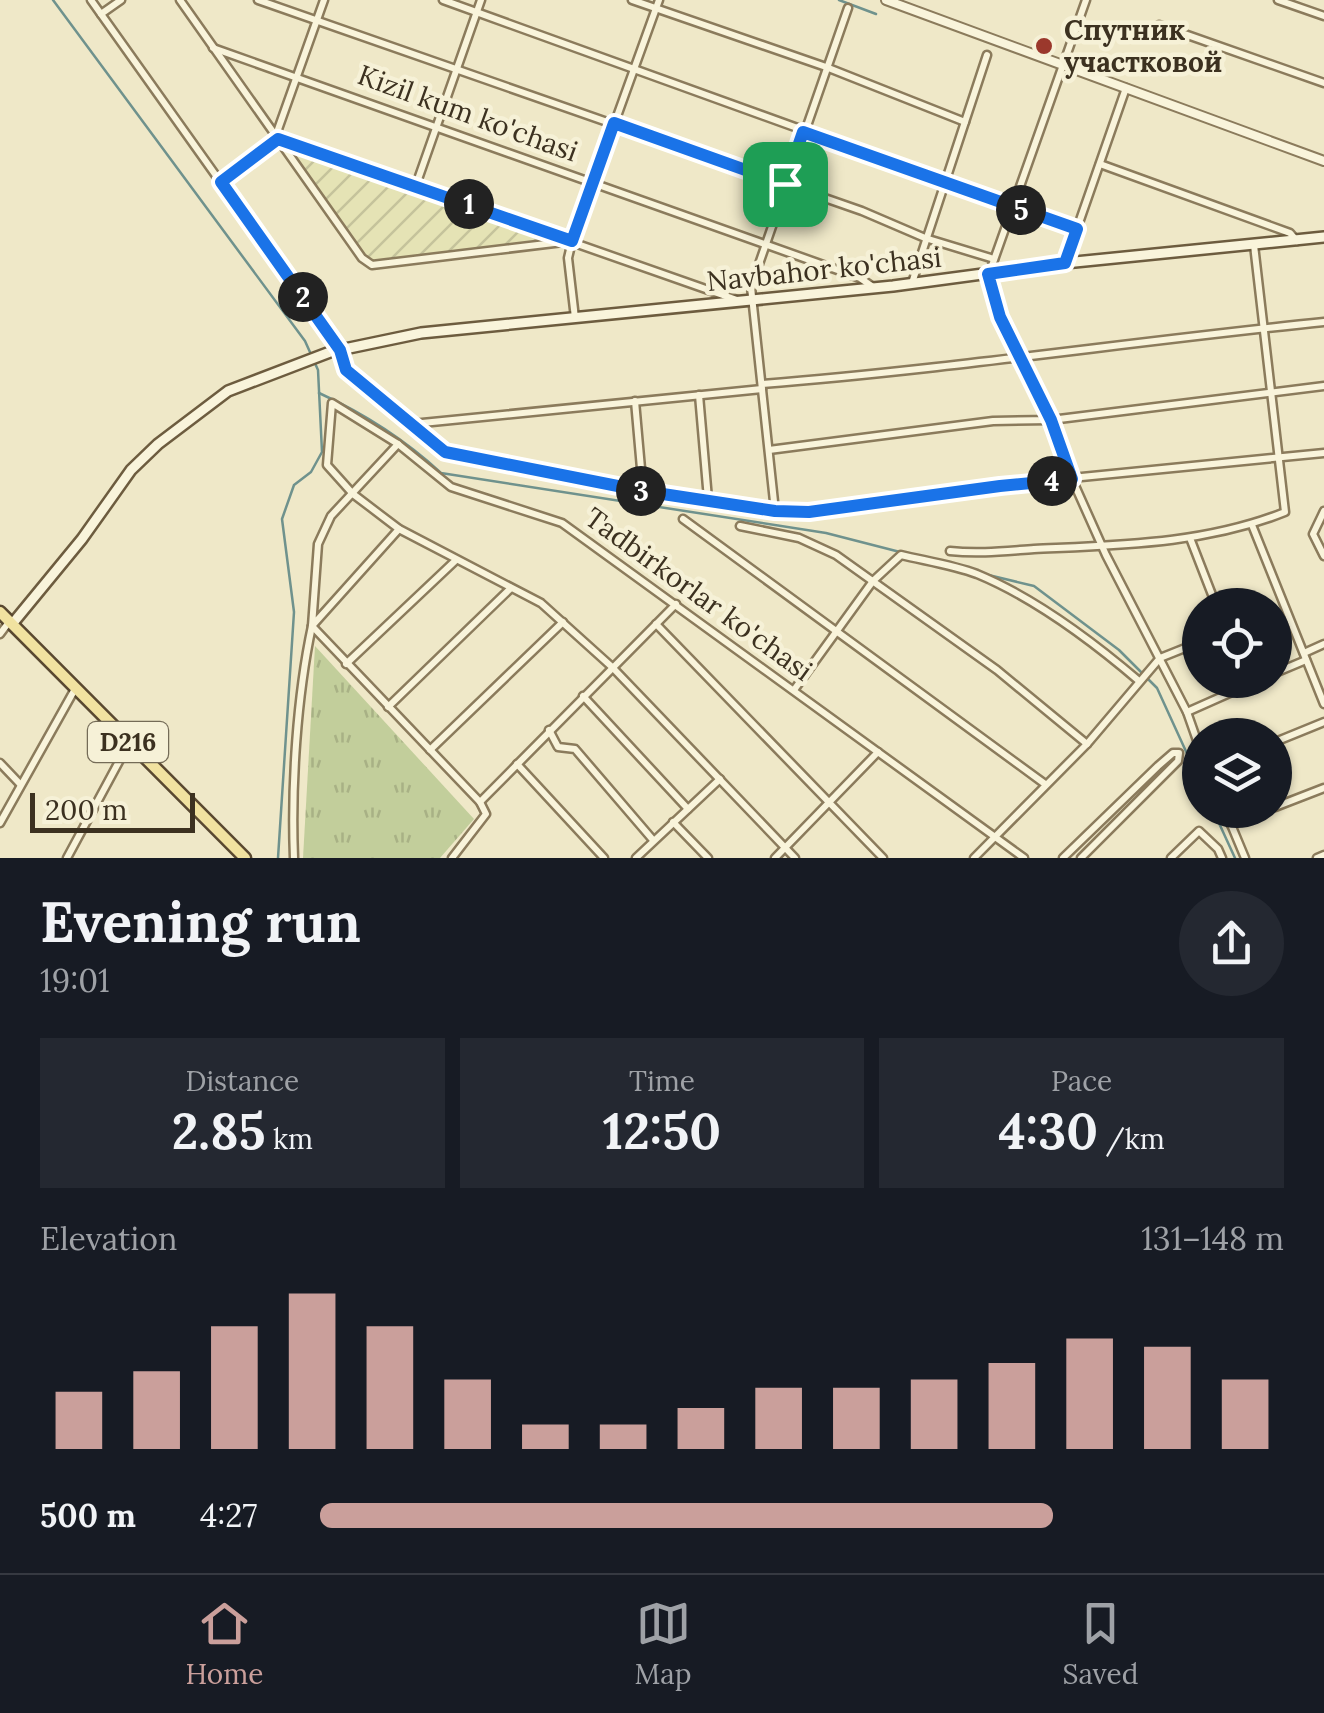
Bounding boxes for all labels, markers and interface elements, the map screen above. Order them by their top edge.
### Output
place label: Спутник участковой [1064,12,1222,80]
marker: Спутник участковой [1033,35,1055,57]
street label: Kizil kum ko'chasi [353,56,583,170]
pin [743,142,828,227]
icon: arrive [758,157,813,212]
pin: 1 [444,179,494,229]
pin: 5 [996,185,1046,235]
text: 1 [463,186,475,222]
text: 5 [1013,192,1029,228]
street label: Navbahor ko'chasi [705,239,943,299]
pin: 2 [278,272,328,322]
text: 2 [296,279,310,315]
pin: 4 [1027,456,1077,506]
text: 4 [1044,463,1060,499]
pin: 3 [616,466,666,516]
text: 3 [633,473,649,509]
street label: Tadbirkorlar ko'chasi [578,499,820,689]
map controls [1182,588,1292,828]
button: locate [1182,588,1292,698]
button: layers [1182,718,1292,828]
road number: D216 [88,722,168,762]
scale bar [30,788,195,833]
text: 200 m [45,792,127,828]
text: Evening run [40,887,361,957]
button: share [1179,891,1284,996]
text: 19:01 [40,960,110,1001]
text: Distance [185,1063,299,1099]
text: Time [629,1063,695,1099]
text: Pace [1051,1063,1112,1099]
text: 2.85 [172,1099,266,1163]
text: 12:50 [603,1099,721,1163]
text: 4:30 [998,1099,1098,1163]
text: km [266,1121,313,1157]
text: /km [1098,1121,1165,1157]
text: Elevation [40,1218,177,1259]
text: 131–148 m [1141,1218,1284,1259]
text: 500 m [40,1495,136,1536]
text: 4:27 [200,1495,257,1536]
tab: Home [186,1596,263,1692]
tab: Map [635,1596,691,1692]
tab: Saved [1063,1596,1138,1692]

